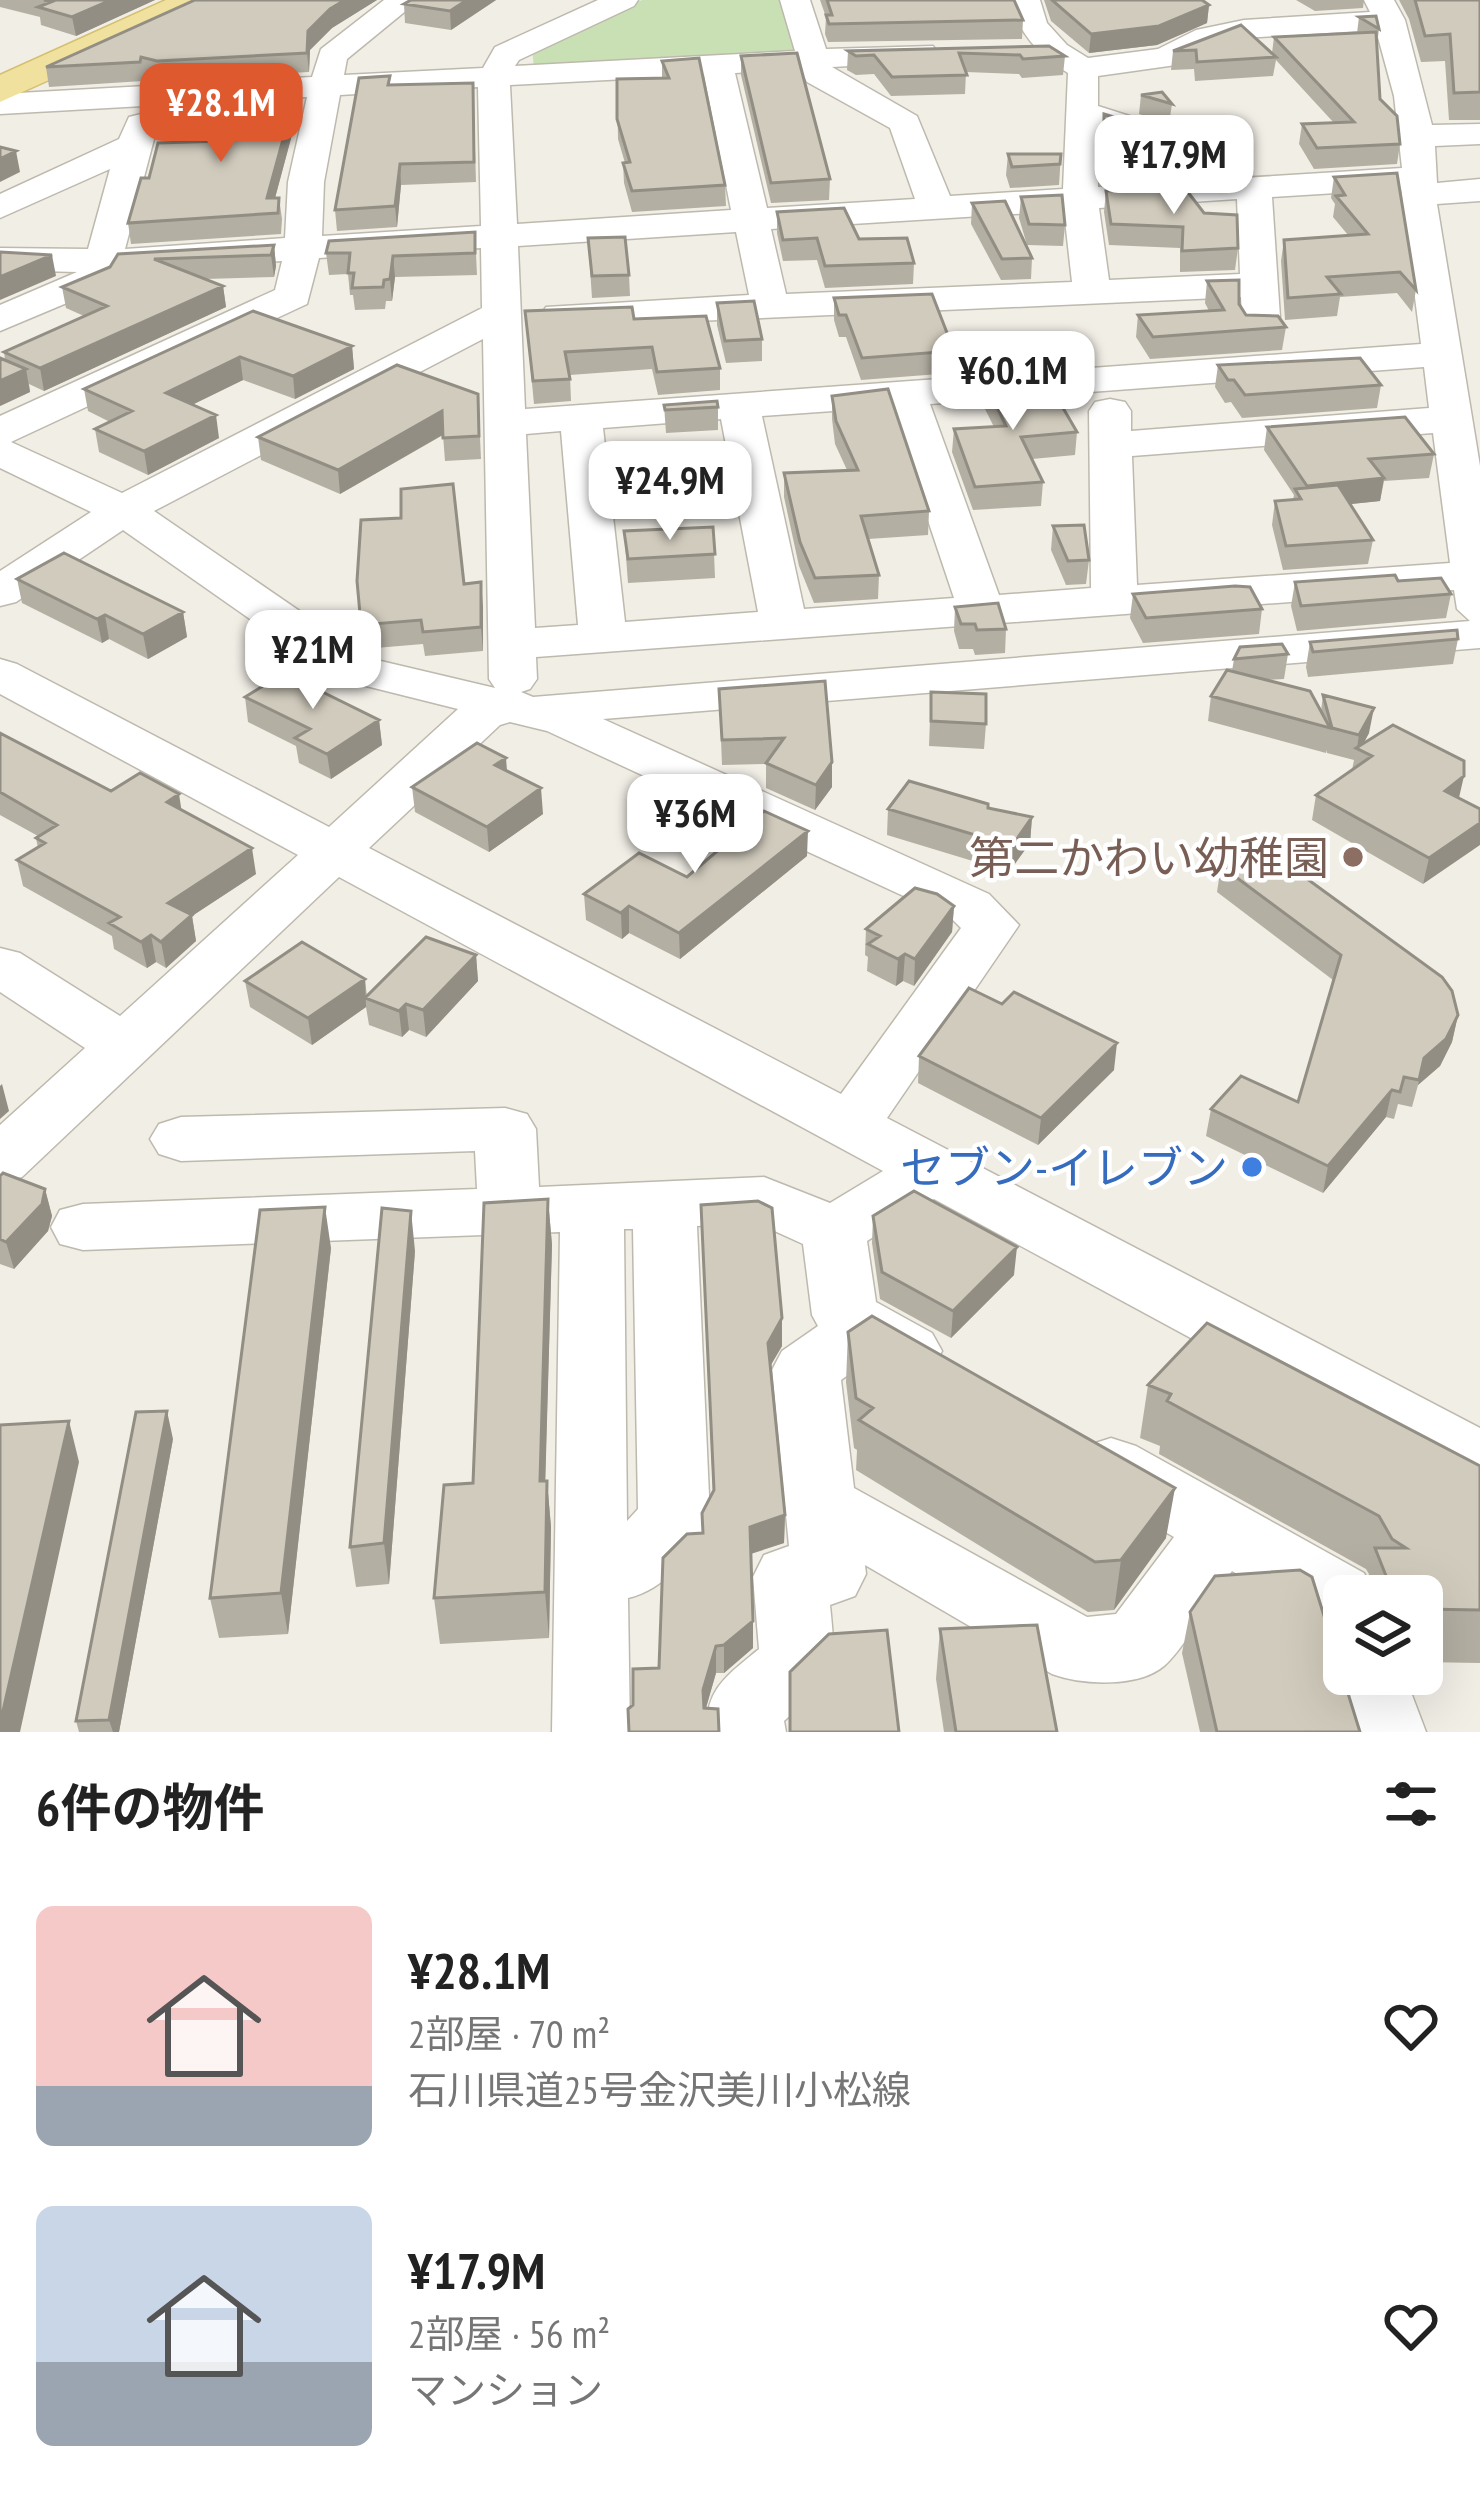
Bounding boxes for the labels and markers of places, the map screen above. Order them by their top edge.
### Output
pin: ¥28.1M [123,63,319,165]
pin: ¥17.9M [1076,115,1272,217]
pin: ¥60.1M [915,331,1111,433]
pin: ¥24.9M [572,441,768,543]
pin: ¥21M [242,610,384,712]
pin: ¥36M [624,774,766,876]
place label: 第二かわい幼稚園 [969,828,1329,886]
marker: 第二かわい幼稚園 [1340,844,1366,870]
place label: セブン-イレブン [900,1138,1228,1196]
marker: セブン-イレブン [1239,1154,1265,1180]

